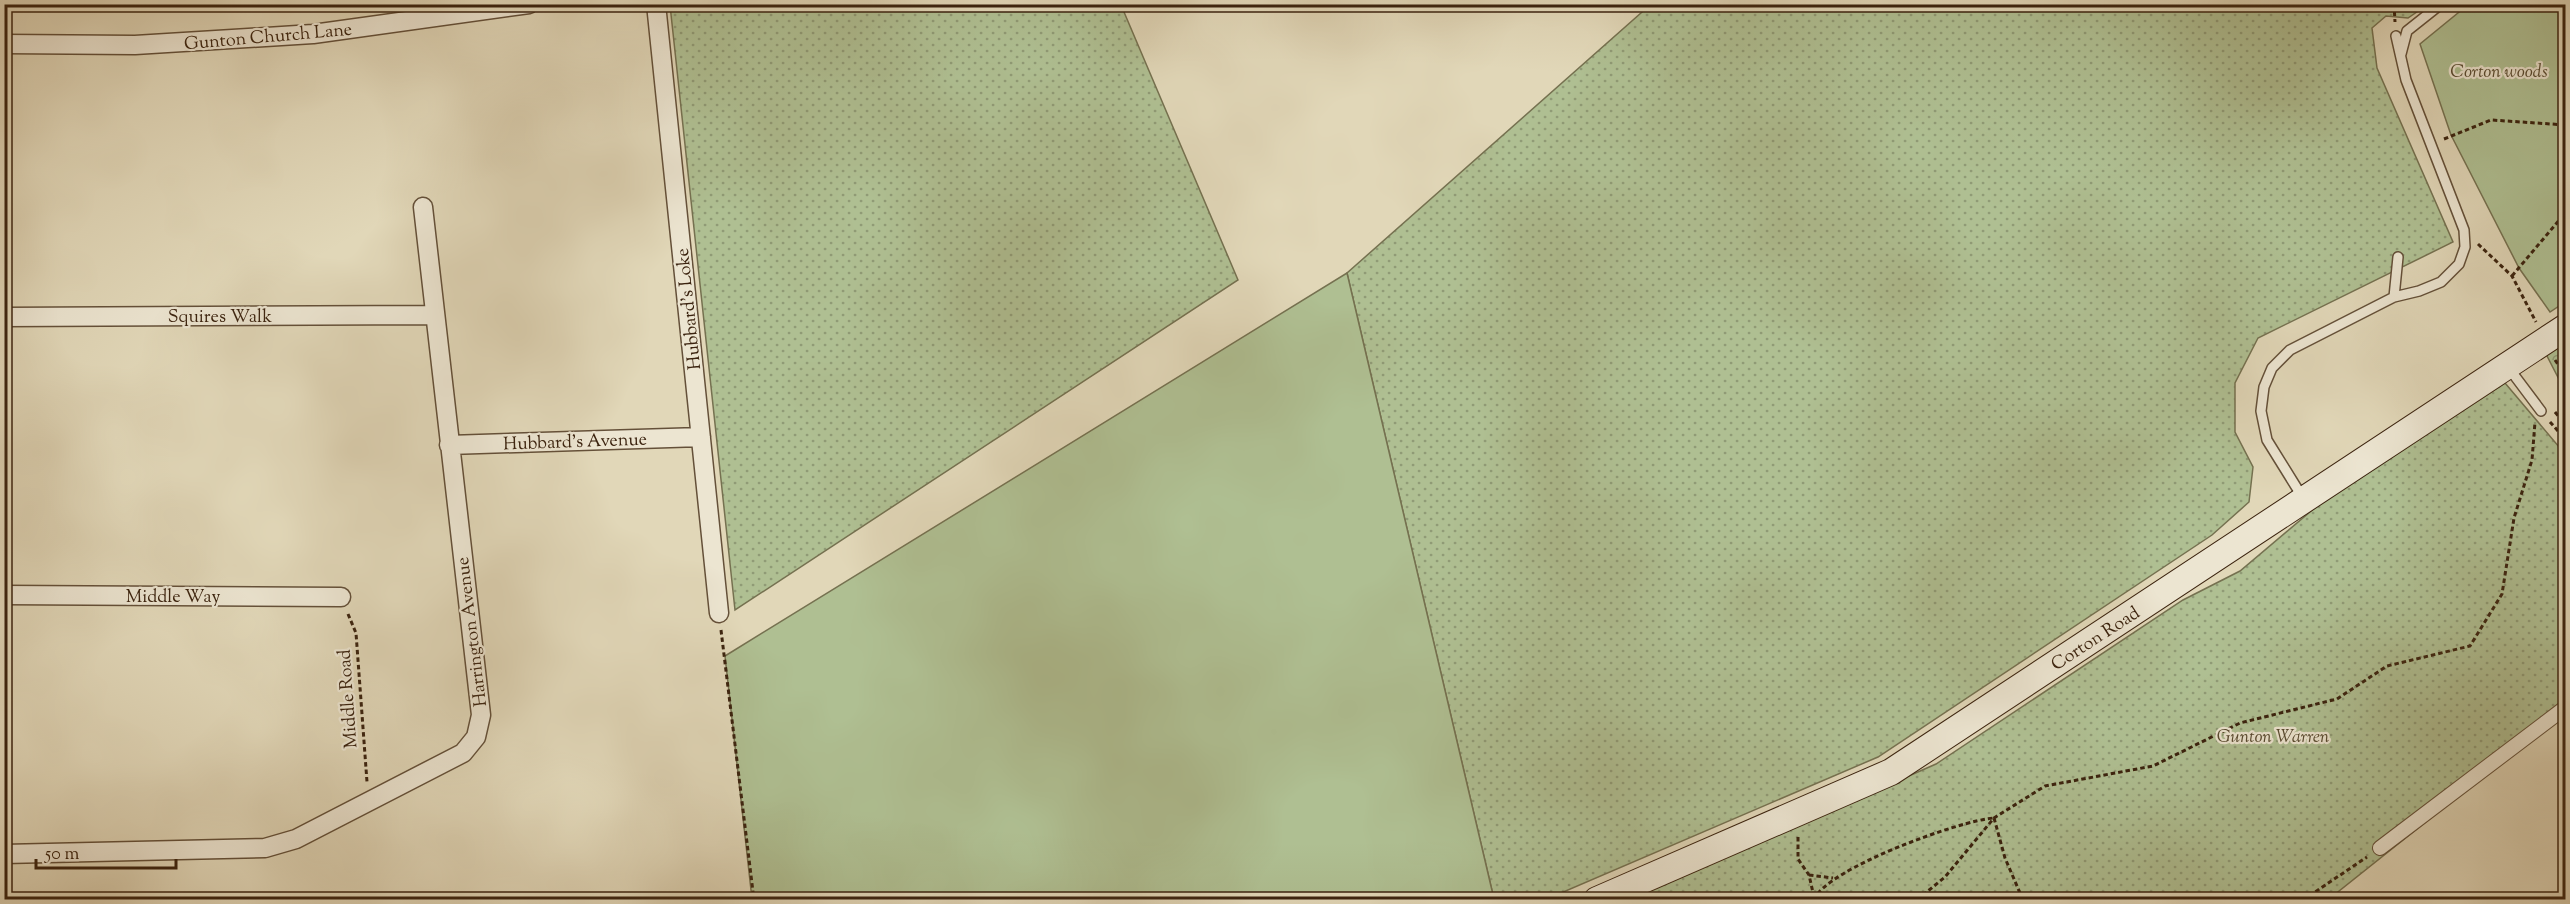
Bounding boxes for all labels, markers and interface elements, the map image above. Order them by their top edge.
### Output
street label: Gunton Church Lane [183,18,353,58]
park label: Corton woods [2450,60,2548,86]
street label: Hubbard's Loke [671,247,709,371]
street label: Squires Walk [168,305,272,331]
street label: Hubbard's Avenue [503,427,647,459]
street label: Harrington Avenue [451,555,495,708]
street label: Middle Way [126,585,220,611]
street label: Corton Road [2046,601,2146,678]
street label: Middle Road [333,648,365,749]
park label: Gunton Warren [2217,725,2330,751]
scale bar [36,832,176,870]
text: 50 m [44,842,80,868]

